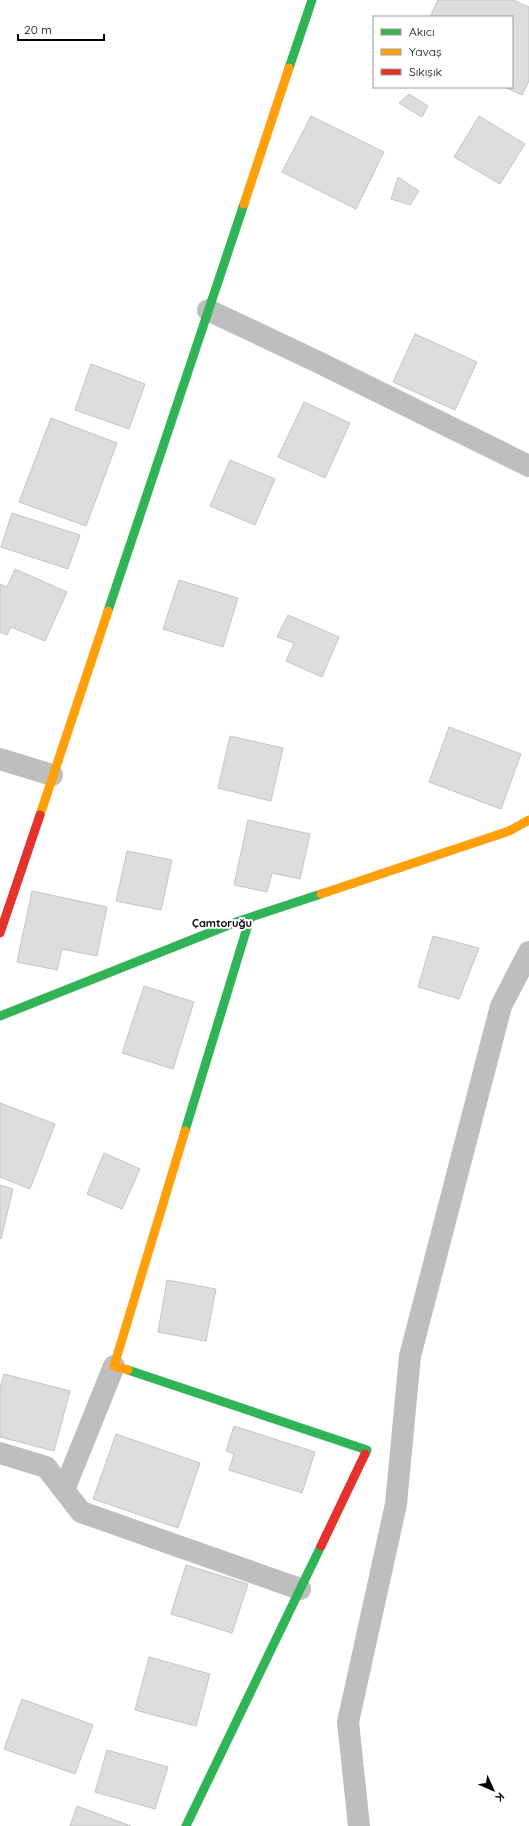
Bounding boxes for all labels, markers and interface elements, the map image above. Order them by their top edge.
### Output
scale bar [18,16,104,42]
legend [373,16,513,88]
text: 20 m [24,22,52,37]
text: Akıcı [409,24,435,39]
text: Yavaş [409,44,442,59]
text: Sıkışık [409,64,442,79]
district label: Çamtoruğu [192,916,252,930]
north arrow [473,1770,513,1810]
text: K [493,1790,508,1805]

